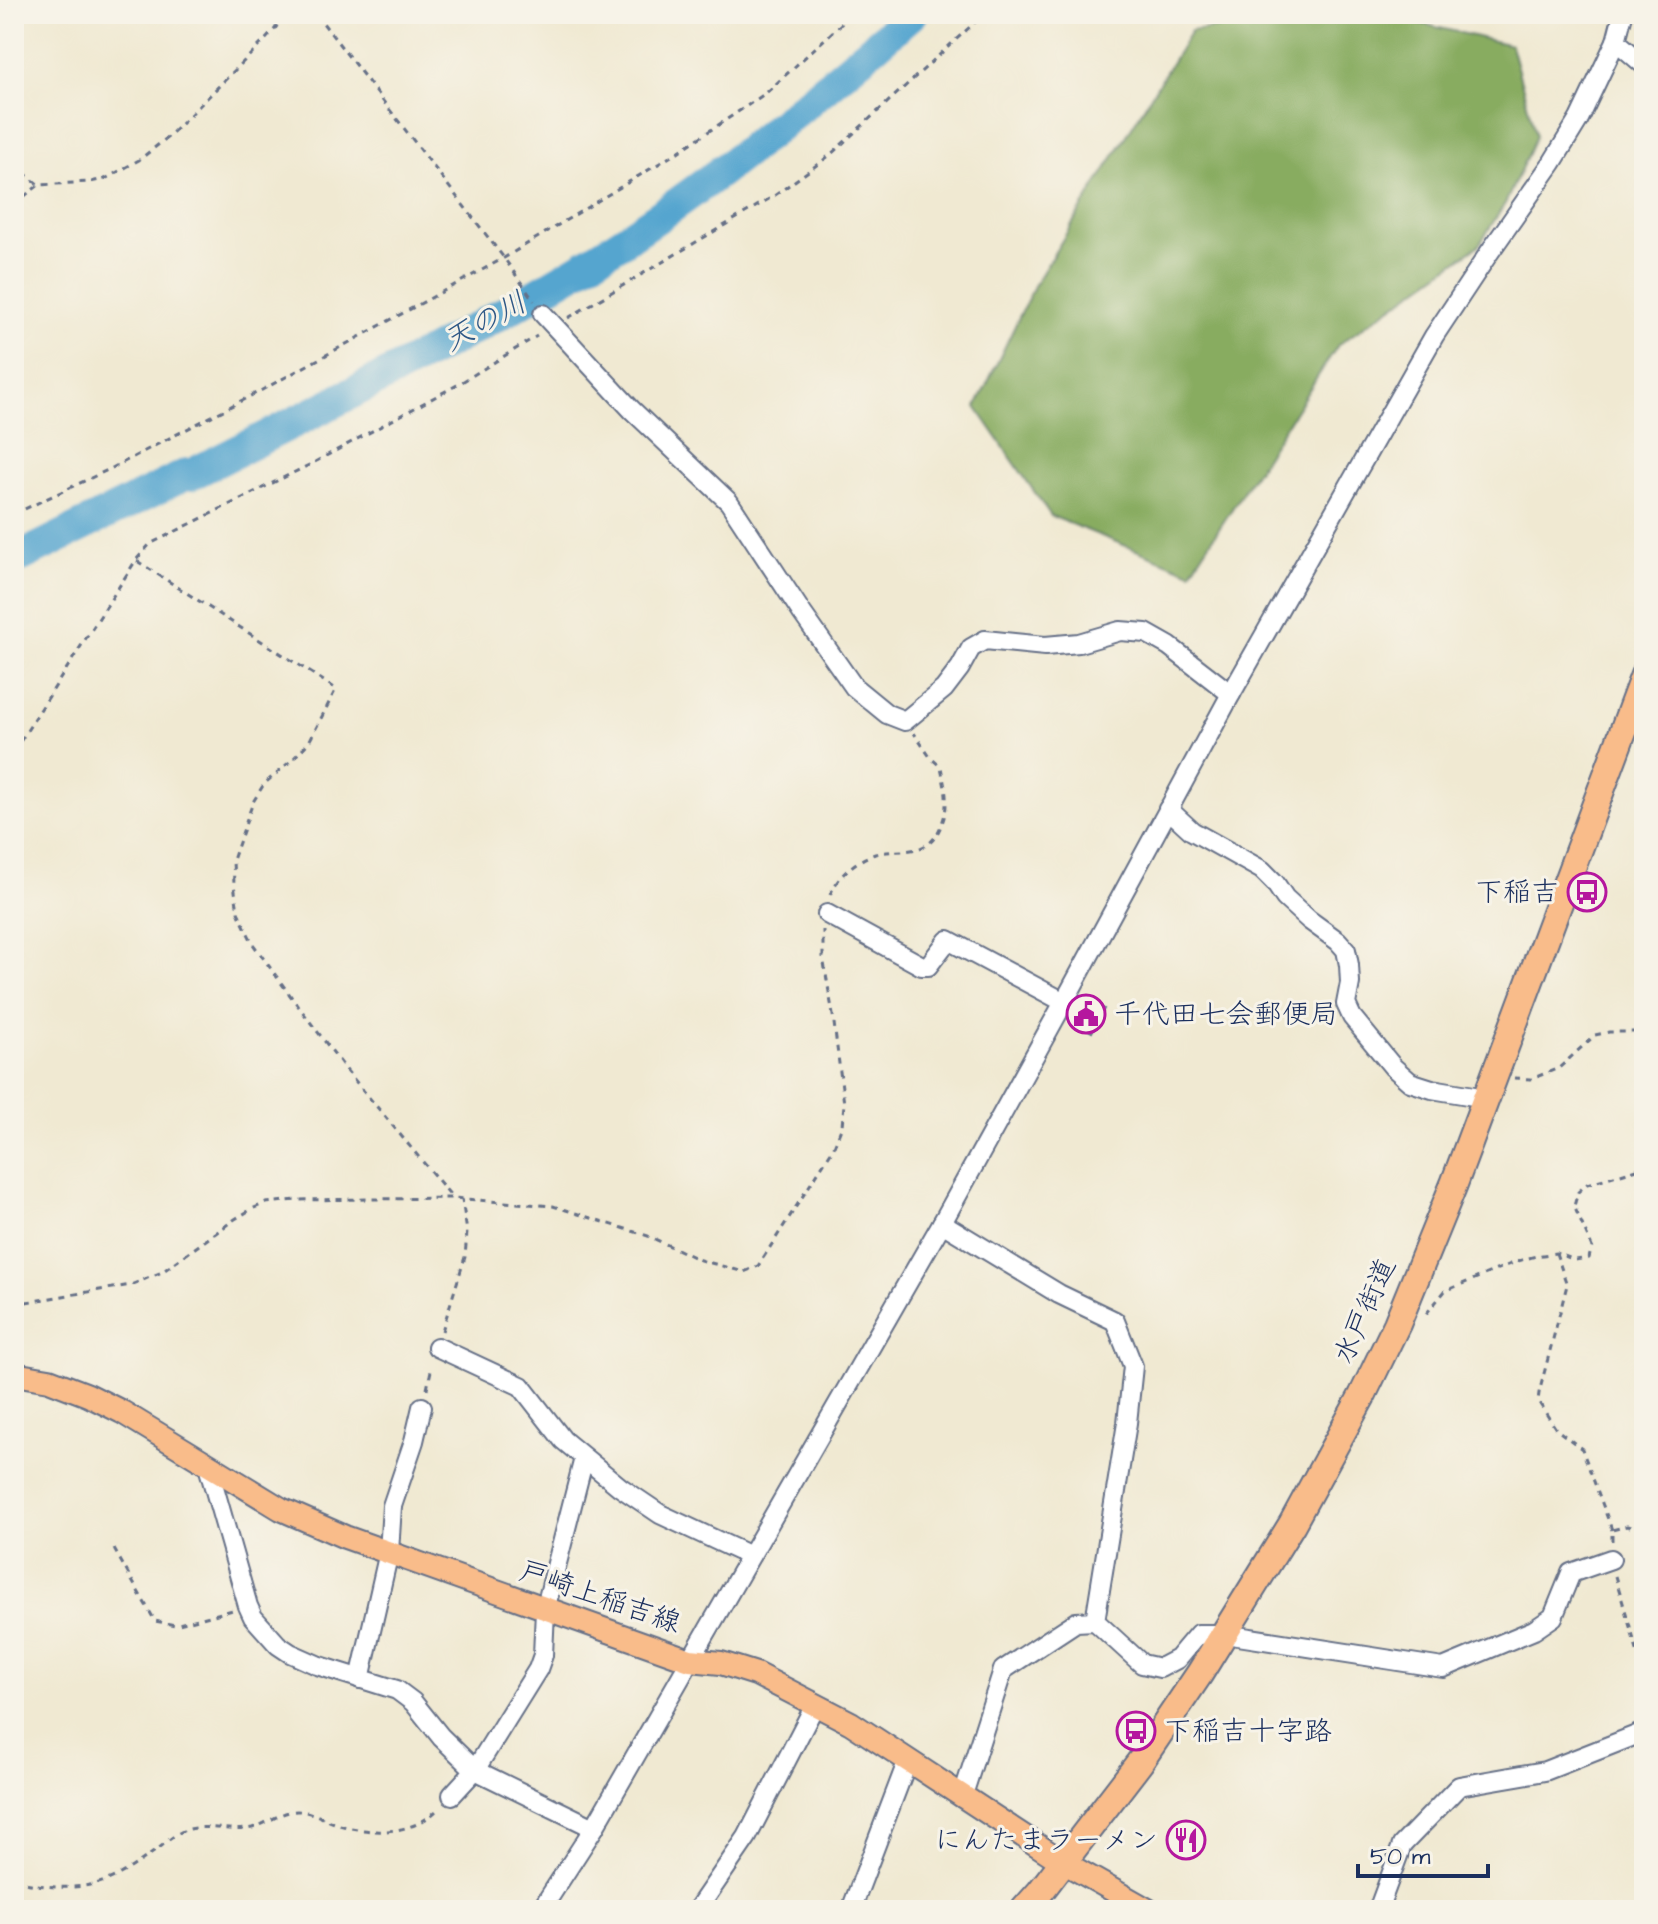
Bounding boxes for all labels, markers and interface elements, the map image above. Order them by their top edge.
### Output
water label: 天の川 [435,282,535,362]
bus stop icon: 下稲吉 [1566,871,1608,913]
place label: 下稲吉 [1475,873,1559,912]
public building icon: 千代田七会郵便局 [1065,993,1107,1035]
place label: 千代田七会郵便局 [1114,995,1338,1034]
street label: 水戸街道 [1324,1252,1406,1370]
street label: 戸崎上稲吉線 [514,1551,686,1643]
bus stop icon: 下稲吉十字路 [1115,1710,1157,1752]
place label: 下稲吉十字路 [1164,1712,1332,1751]
restaurant icon: にんたまラーメン [1165,1819,1207,1861]
place label: にんたまラーメン [934,1821,1158,1860]
scale bar [1358,1828,1488,1878]
text: 50 m [1370,1840,1431,1874]

